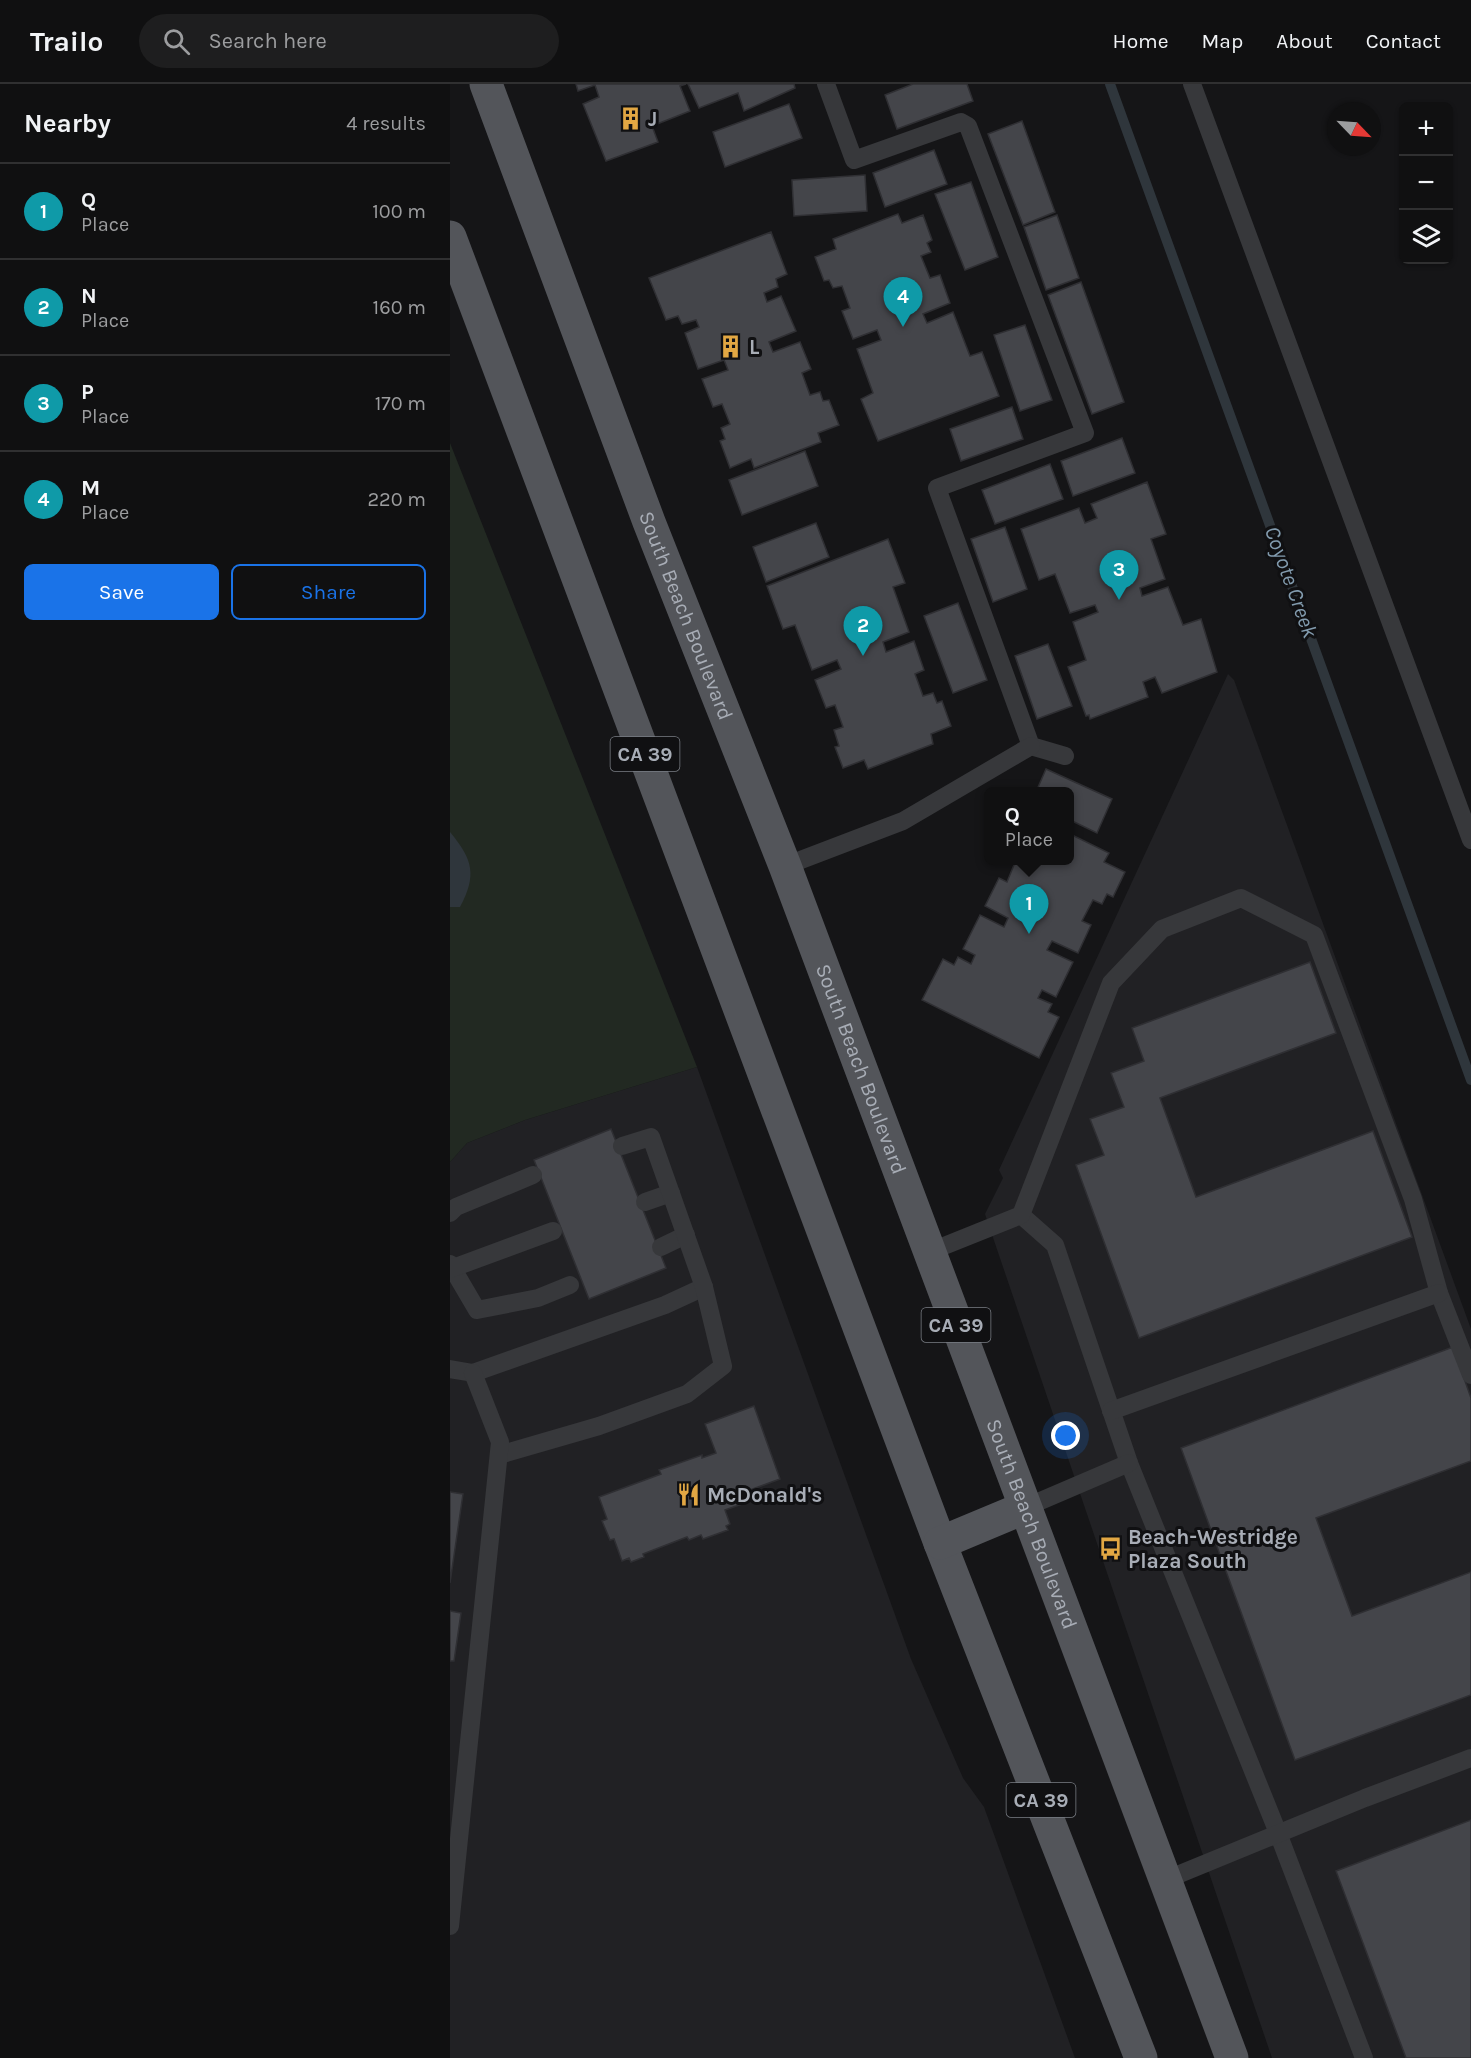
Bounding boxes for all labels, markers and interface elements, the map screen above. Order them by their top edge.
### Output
search box [139,14,559,68]
text: Trailo [30,25,103,58]
icon: search [160,25,193,58]
text: Search here [208,28,327,54]
text: Home [1113,29,1169,53]
text: Map [1202,29,1243,53]
text: About [1276,29,1333,53]
text: Contact [1366,29,1441,53]
north arrow [1327,102,1381,156]
map controls [1399,102,1453,264]
button: + [1399,102,1453,156]
building icon: J [617,106,643,132]
place label: J [648,107,657,131]
text: Nearby [24,108,111,139]
text: 4 results [346,112,426,135]
button: − [1399,156,1453,210]
text: Q [81,187,96,213]
text: 1 [40,200,47,223]
text: 100 m [372,200,426,223]
button: layers [1399,210,1453,264]
text: Place [81,213,129,236]
pin: 4 [884,278,922,327]
text: N [81,283,97,309]
text: 2 [37,296,50,319]
text: 160 m [373,296,426,319]
text: Place [81,309,129,332]
building icon: L [718,334,744,360]
place label: L [749,335,760,359]
text: P [81,379,94,405]
text: 3 [37,392,50,415]
text: 170 m [375,392,426,415]
text: Place [81,405,129,428]
text: M [81,475,100,501]
text: 4 [38,488,49,511]
text: 220 m [367,488,426,511]
text: Place [81,501,129,524]
street label: South Beach Boulevard [634,508,738,724]
water label: Coyote Creek [1259,523,1323,642]
pin: 3 [1100,550,1138,600]
button: Save [24,564,219,620]
button: Share [231,564,426,620]
pin: 2 [844,606,882,656]
road number: CA 39 [610,737,680,771]
popup [984,787,1074,865]
text: Q [1005,802,1020,828]
text: Place [1005,828,1053,851]
pin: 1 [1010,884,1048,934]
street label: South Beach Boulevard [811,961,911,1177]
road number: CA 39 [922,1308,990,1342]
street label: South Beach Boulevard [981,1416,1082,1632]
your location [1051,1421,1080,1450]
restaurant icon: McDonald's [676,1482,702,1508]
place label: McDonald's [707,1483,822,1507]
place label: Beach-Westridge Plaza South [1128,1525,1298,1573]
bus stop icon: Beach-Westridge Plaza South [1097,1536,1123,1562]
road number: CA 39 [1006,1783,1076,1817]

